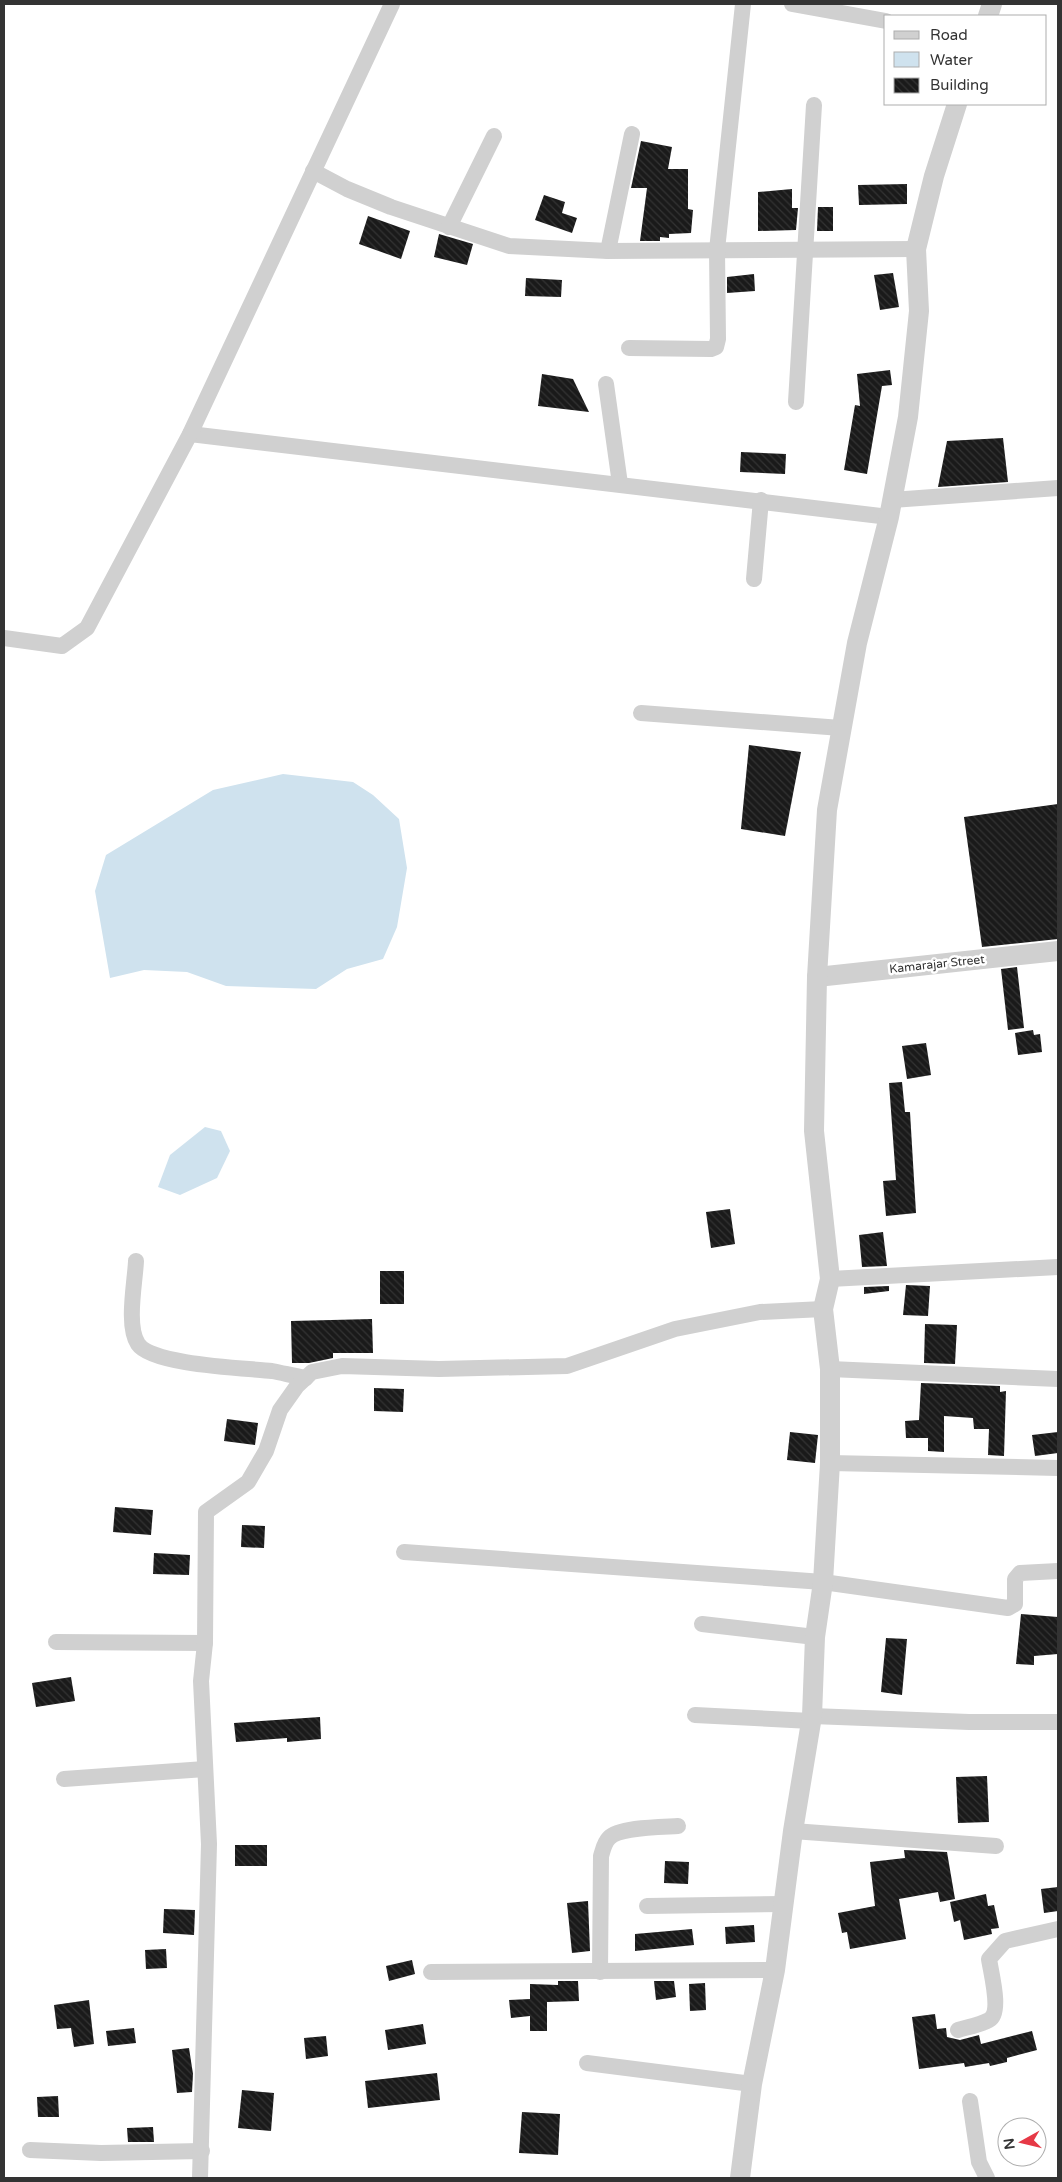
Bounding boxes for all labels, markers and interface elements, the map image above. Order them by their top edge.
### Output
legend [884,15,1047,105]
text: Road [930,26,968,44]
text: Water [930,51,973,69]
text: Building [930,76,989,94]
street label: Kamarajar Street [889,952,986,976]
north arrow [997,2117,1047,2167]
text: N [1000,2137,1019,2150]

